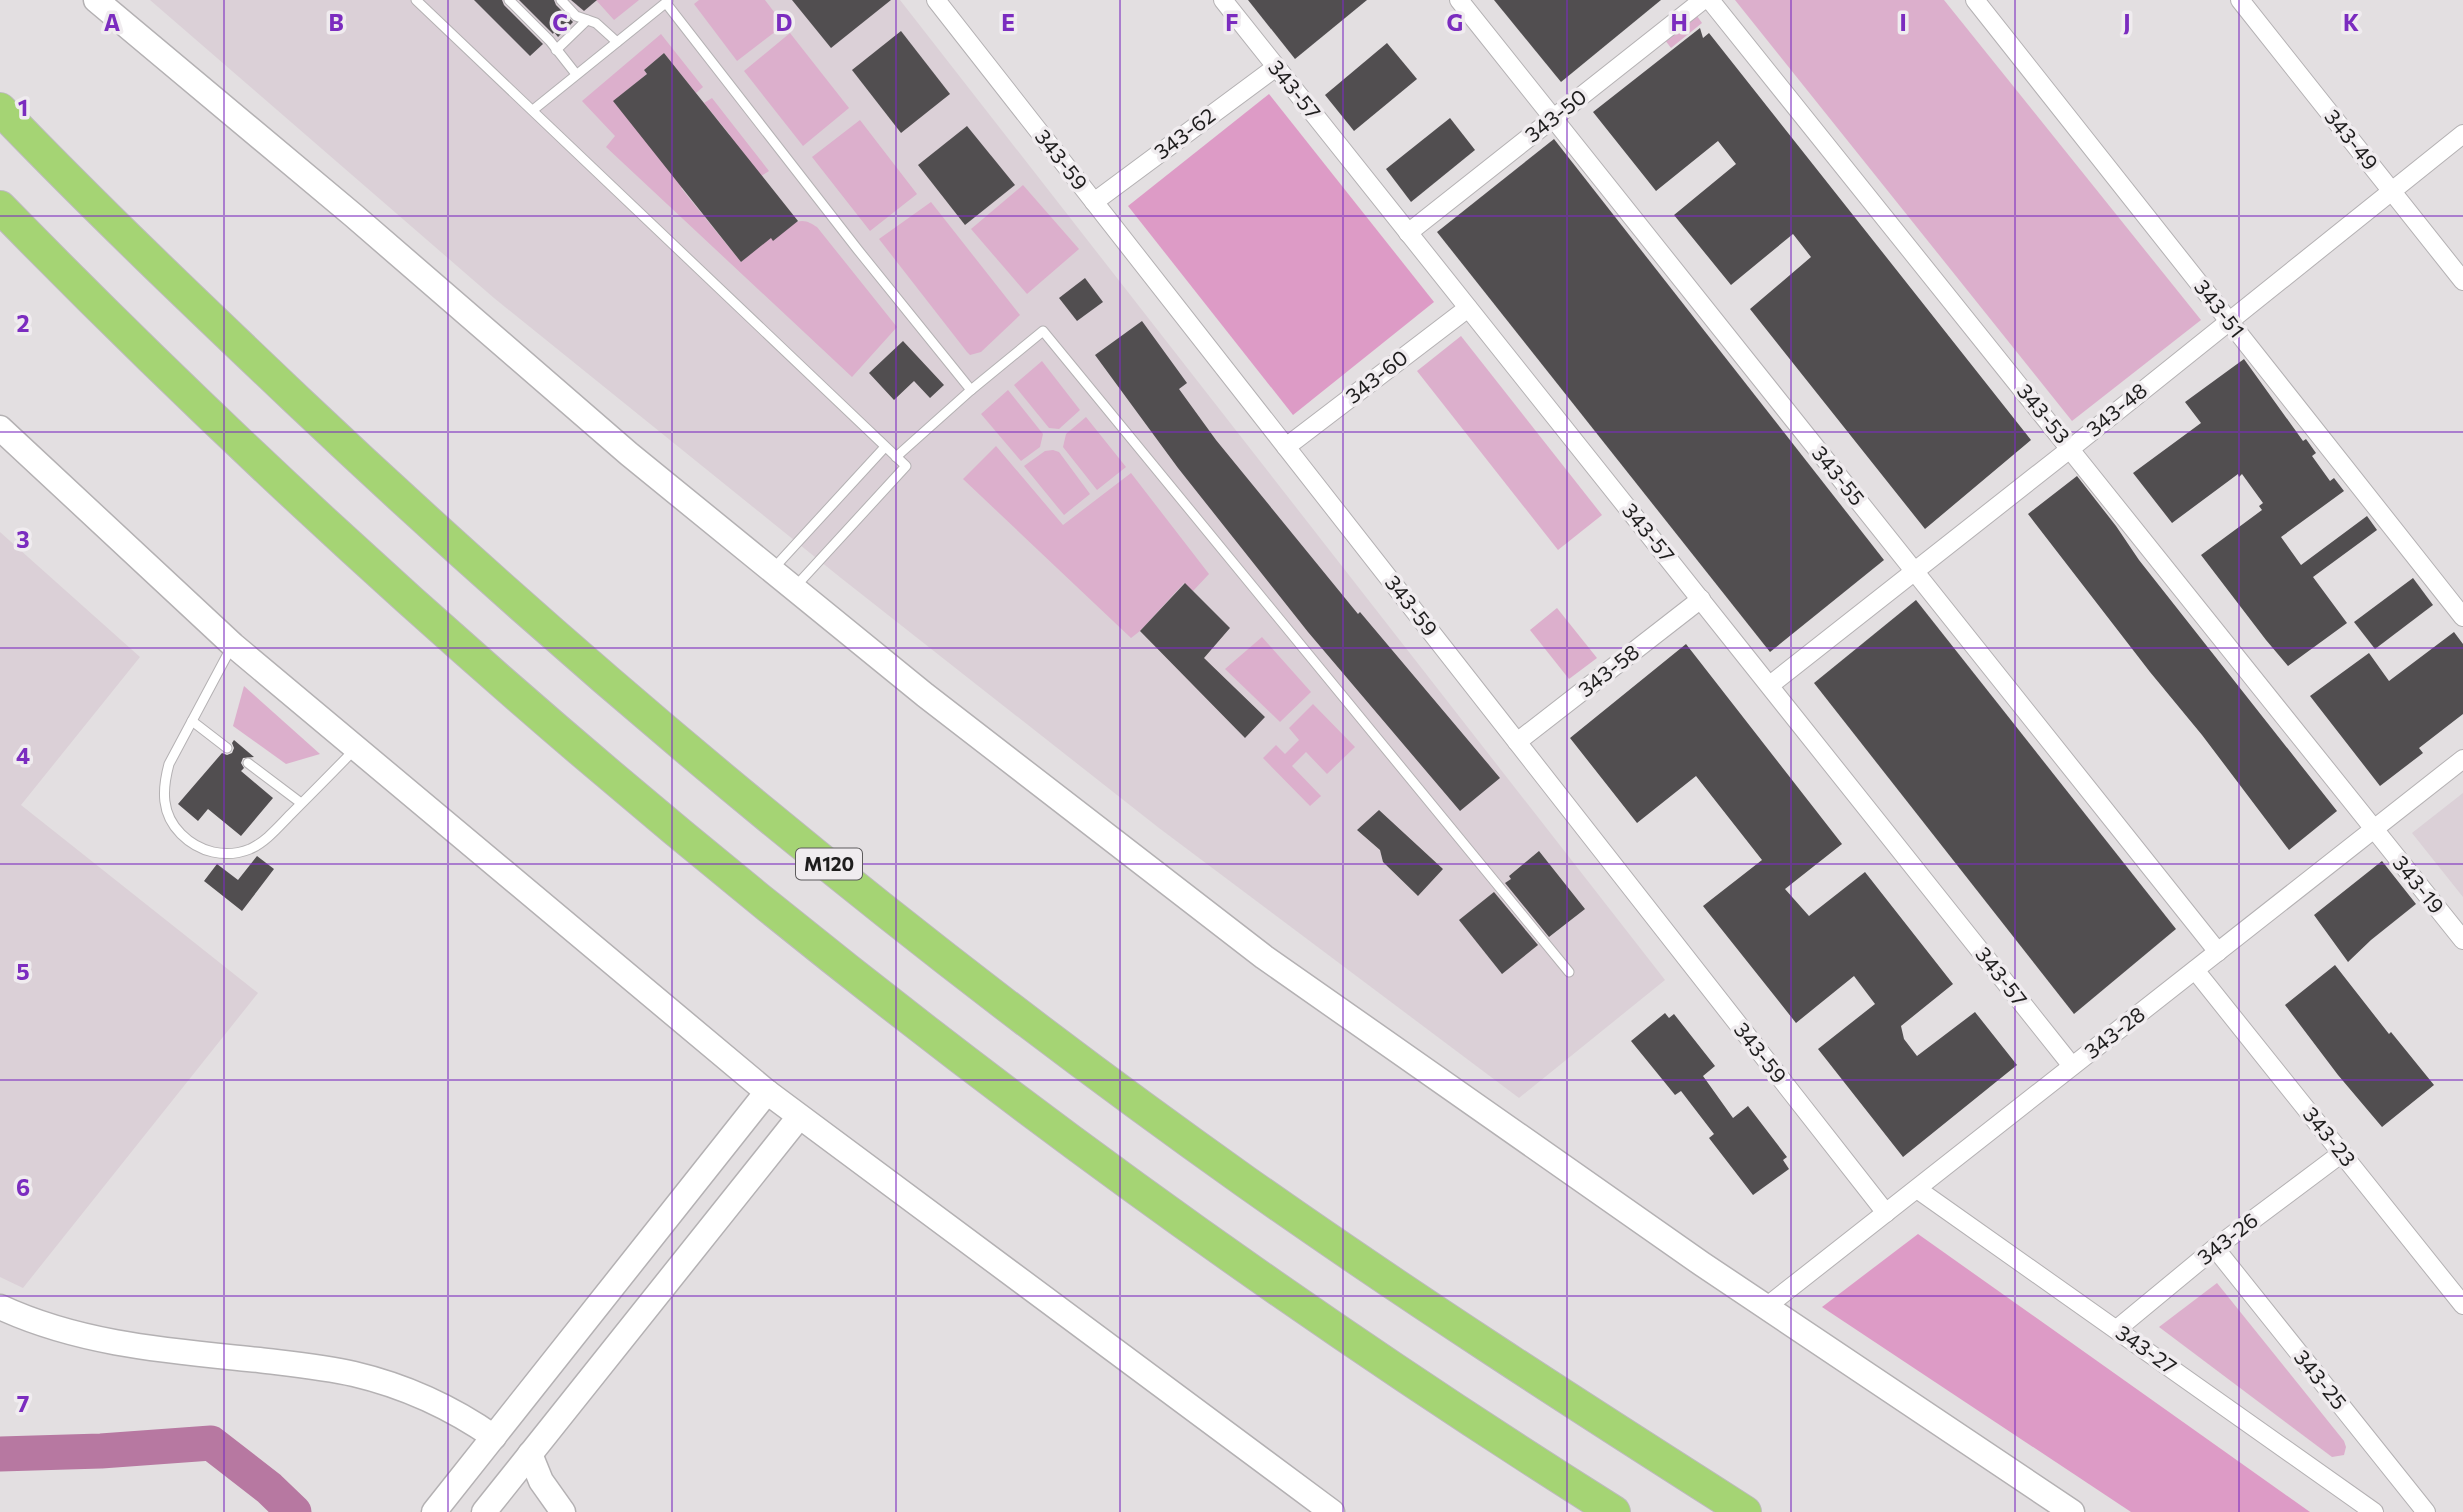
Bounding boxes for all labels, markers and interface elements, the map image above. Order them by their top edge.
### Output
text: A [104,8,121,36]
text: B [328,8,344,36]
text: C [552,8,568,36]
text: D [776,8,793,36]
text: E [1001,8,1015,36]
text: F [1225,8,1239,36]
text: G [1447,8,1463,36]
text: H [1670,8,1688,36]
text: I [1899,8,1907,36]
text: J [2123,8,2131,36]
text: K [2343,8,2359,36]
street label: 343-57 [1264,55,1326,124]
street label: 343-50 [1519,83,1591,147]
text: 1 [18,93,28,121]
street label: 343-62 [1149,102,1219,164]
street label: 343-49 [2320,104,2384,174]
street label: 343-59 [1031,124,1094,194]
street label: 343-51 [2190,274,2250,342]
text: 2 [16,309,30,337]
street label: 343-60 [1340,344,1412,408]
street label: 343-48 [2081,377,2151,441]
street label: 343-53 [2013,378,2076,448]
street label: 343-55 [1808,440,1871,510]
street label: 343-57 [1618,498,1680,567]
text: 3 [16,525,30,553]
street label: 343-59 [1381,570,1444,640]
street label: 343-58 [1573,638,1643,701]
text: 4 [16,741,30,769]
road number: M120 [796,848,862,880]
street label: 343-19 [2388,850,2450,918]
street label: 343-57 [1971,941,2033,1011]
text: 5 [16,957,30,985]
street label: 343-28 [2079,1000,2149,1063]
street label: 343-59 [1730,1017,1793,1087]
street label: 343-23 [2299,1101,2362,1171]
text: 6 [16,1173,30,1201]
street label: 343-26 [2192,1206,2262,1269]
street label: 343-27 [2112,1319,2182,1379]
street label: 343-25 [2290,1344,2353,1414]
text: 7 [17,1389,29,1417]

